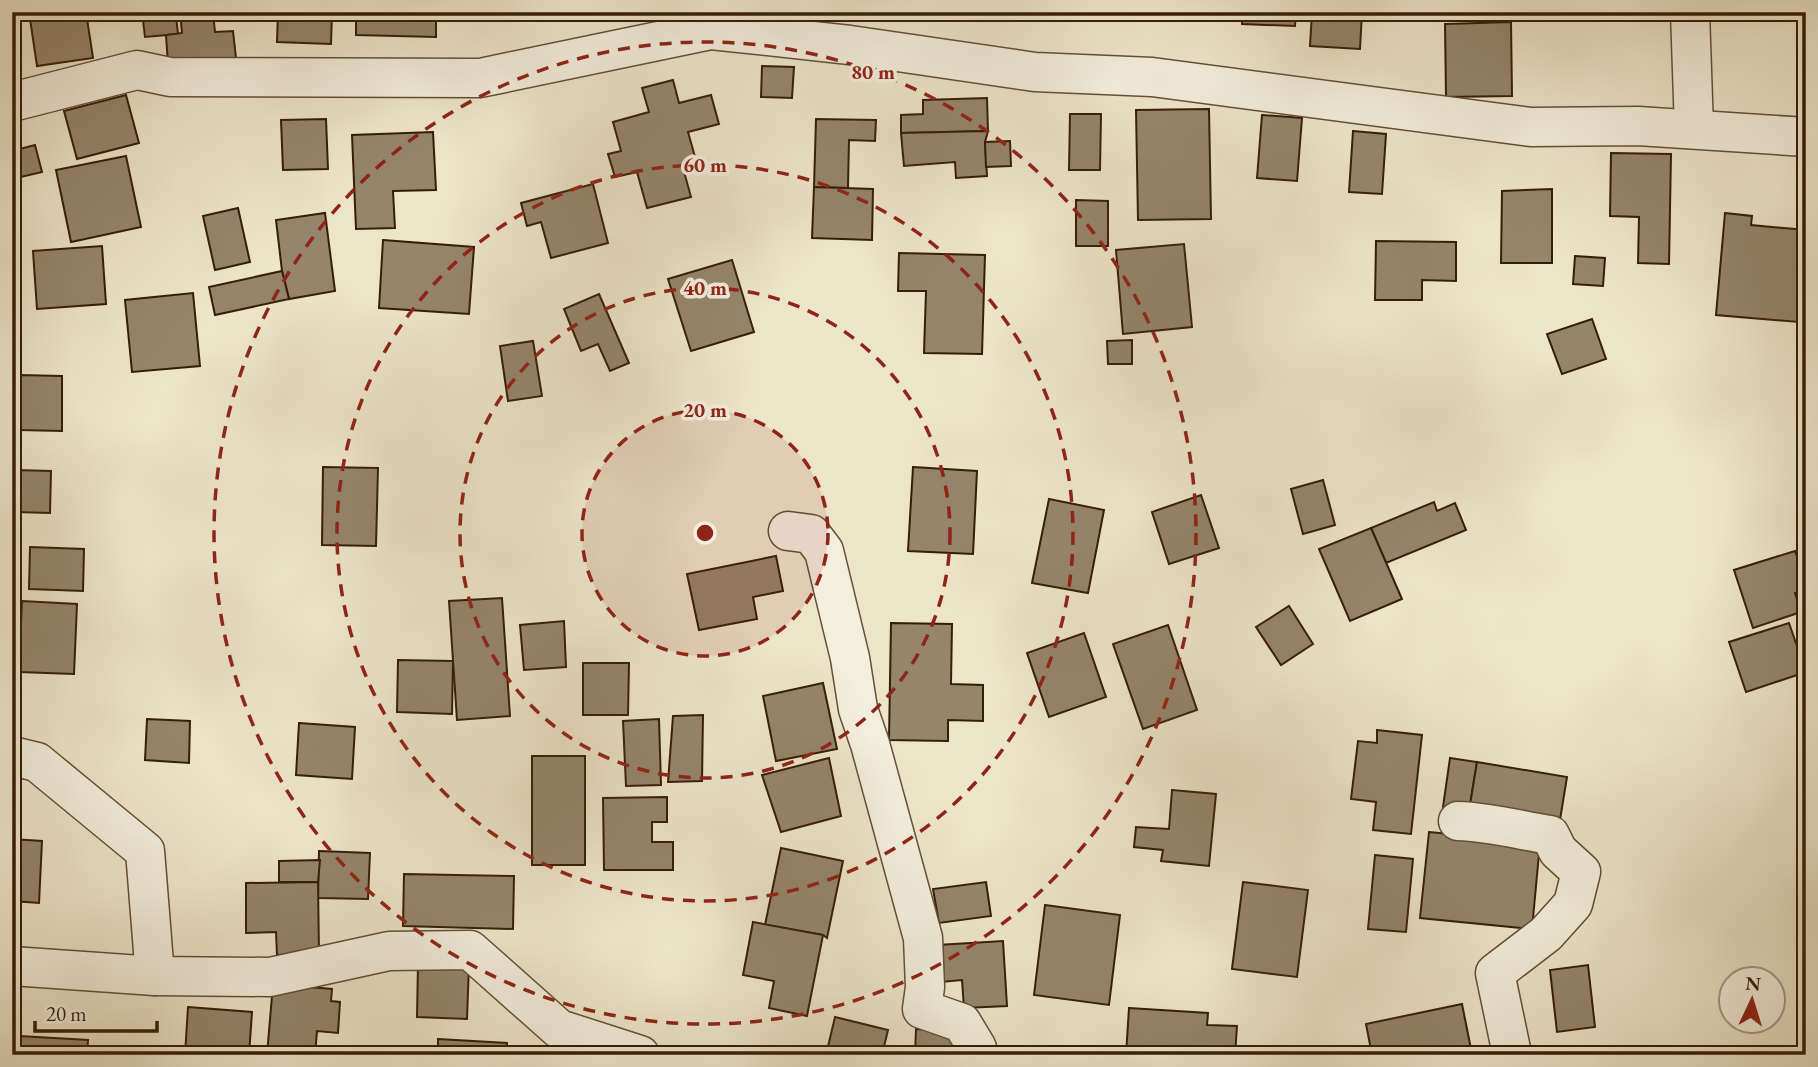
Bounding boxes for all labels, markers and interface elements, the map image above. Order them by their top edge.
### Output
text: 80 m [851,58,895,85]
text: 60 m [683,151,727,178]
text: 40 m [683,274,727,301]
text: 20 m [683,396,727,423]
centre of rings [693,521,717,545]
north arrow [1716,965,1786,1036]
text: N [1745,971,1762,997]
scale bar [35,990,158,1034]
text: 20 m [46,1000,87,1027]

